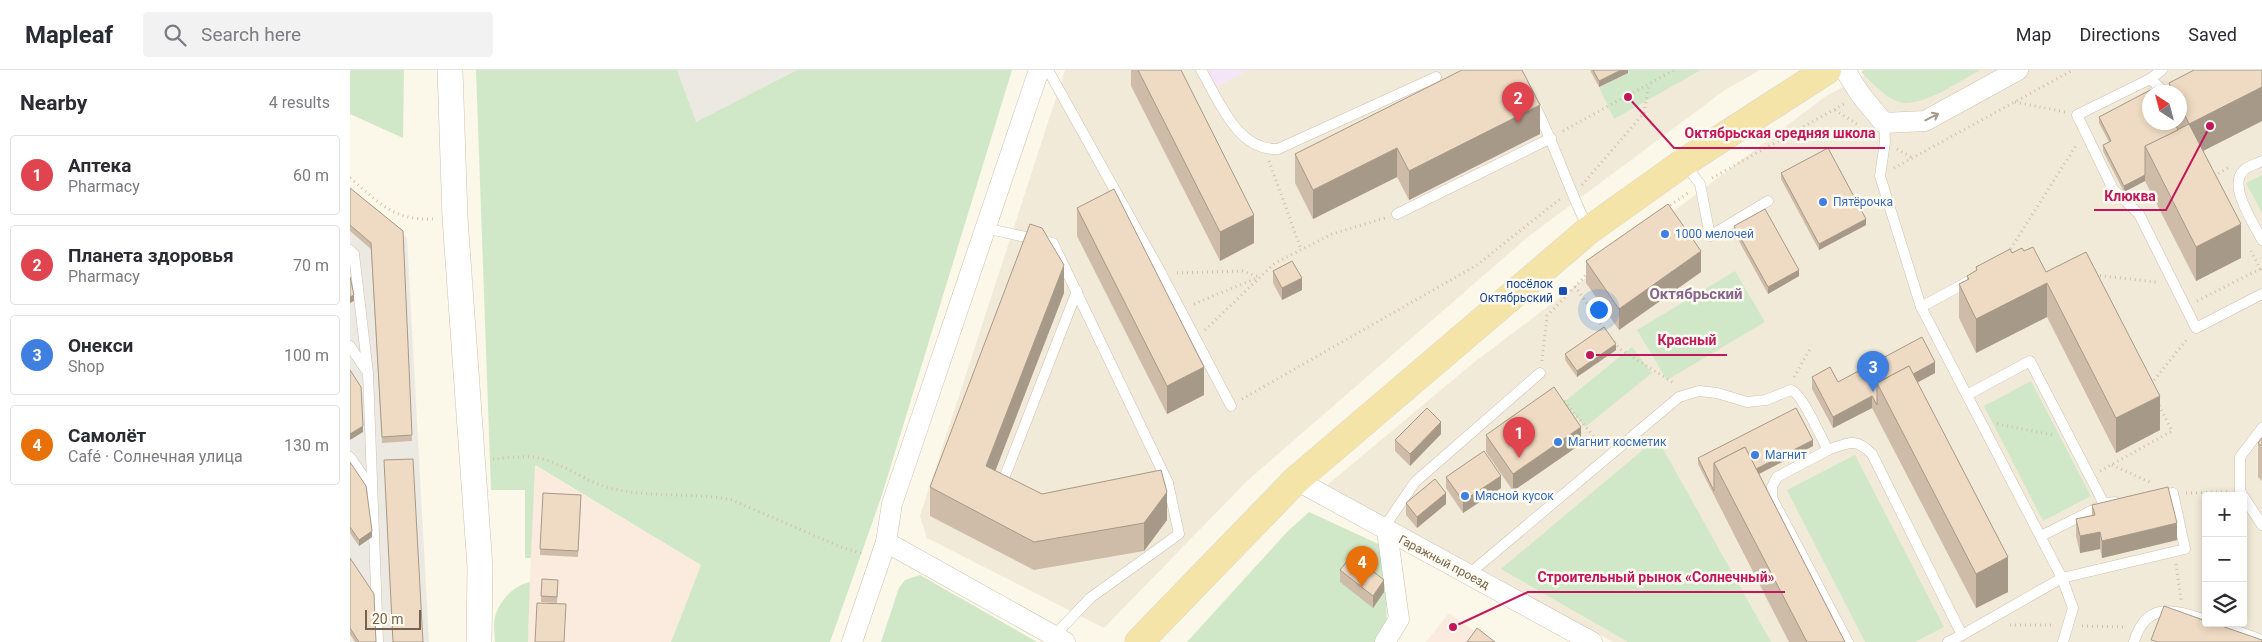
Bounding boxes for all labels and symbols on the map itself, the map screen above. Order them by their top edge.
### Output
pin: 2 [1502,82,1534,123]
north arrow [2142,85,2187,130]
one-way arrow [1924,112,1939,122]
callout: Октябрьская средняя школа [1674,119,1885,148]
text: Октябрьская средняя школа [1685,125,1876,141]
callout: Клюква [2094,181,2166,210]
text: Клюква [2104,188,2156,204]
place label: Пятёрочка [1833,195,1893,209]
marker: Пятёрочка [1817,196,1829,208]
place label: 1000 мелочей [1675,227,1754,241]
marker: 1000 мелочей [1659,228,1671,240]
place label: посёлок Октябрьский [1479,277,1554,305]
marker: посёлок Октябрьский [1557,285,1569,297]
district label: Октябрьский [1649,285,1743,303]
your location [1586,297,1612,323]
callout: Красный [1648,326,1727,355]
text: Красный [1657,332,1717,348]
pin: 3 [1857,351,1889,392]
pin: 1 [1503,417,1535,458]
place label: Магнит косметик [1568,435,1667,449]
marker: Магнит косметик [1552,436,1564,448]
place label: Магнит [1765,448,1807,462]
marker: Магнит [1749,449,1761,461]
place label: Мясной кусок [1475,489,1554,503]
marker: Мясной кусок [1459,490,1471,502]
street label: Гаражный проезд [1396,532,1492,592]
pin: 4 [1346,546,1378,587]
callout: Строительный рынок «Солнечный» [1528,563,1785,592]
text: Строительный рынок «Солнечный» [1537,569,1775,585]
scale bar [365,607,421,630]

